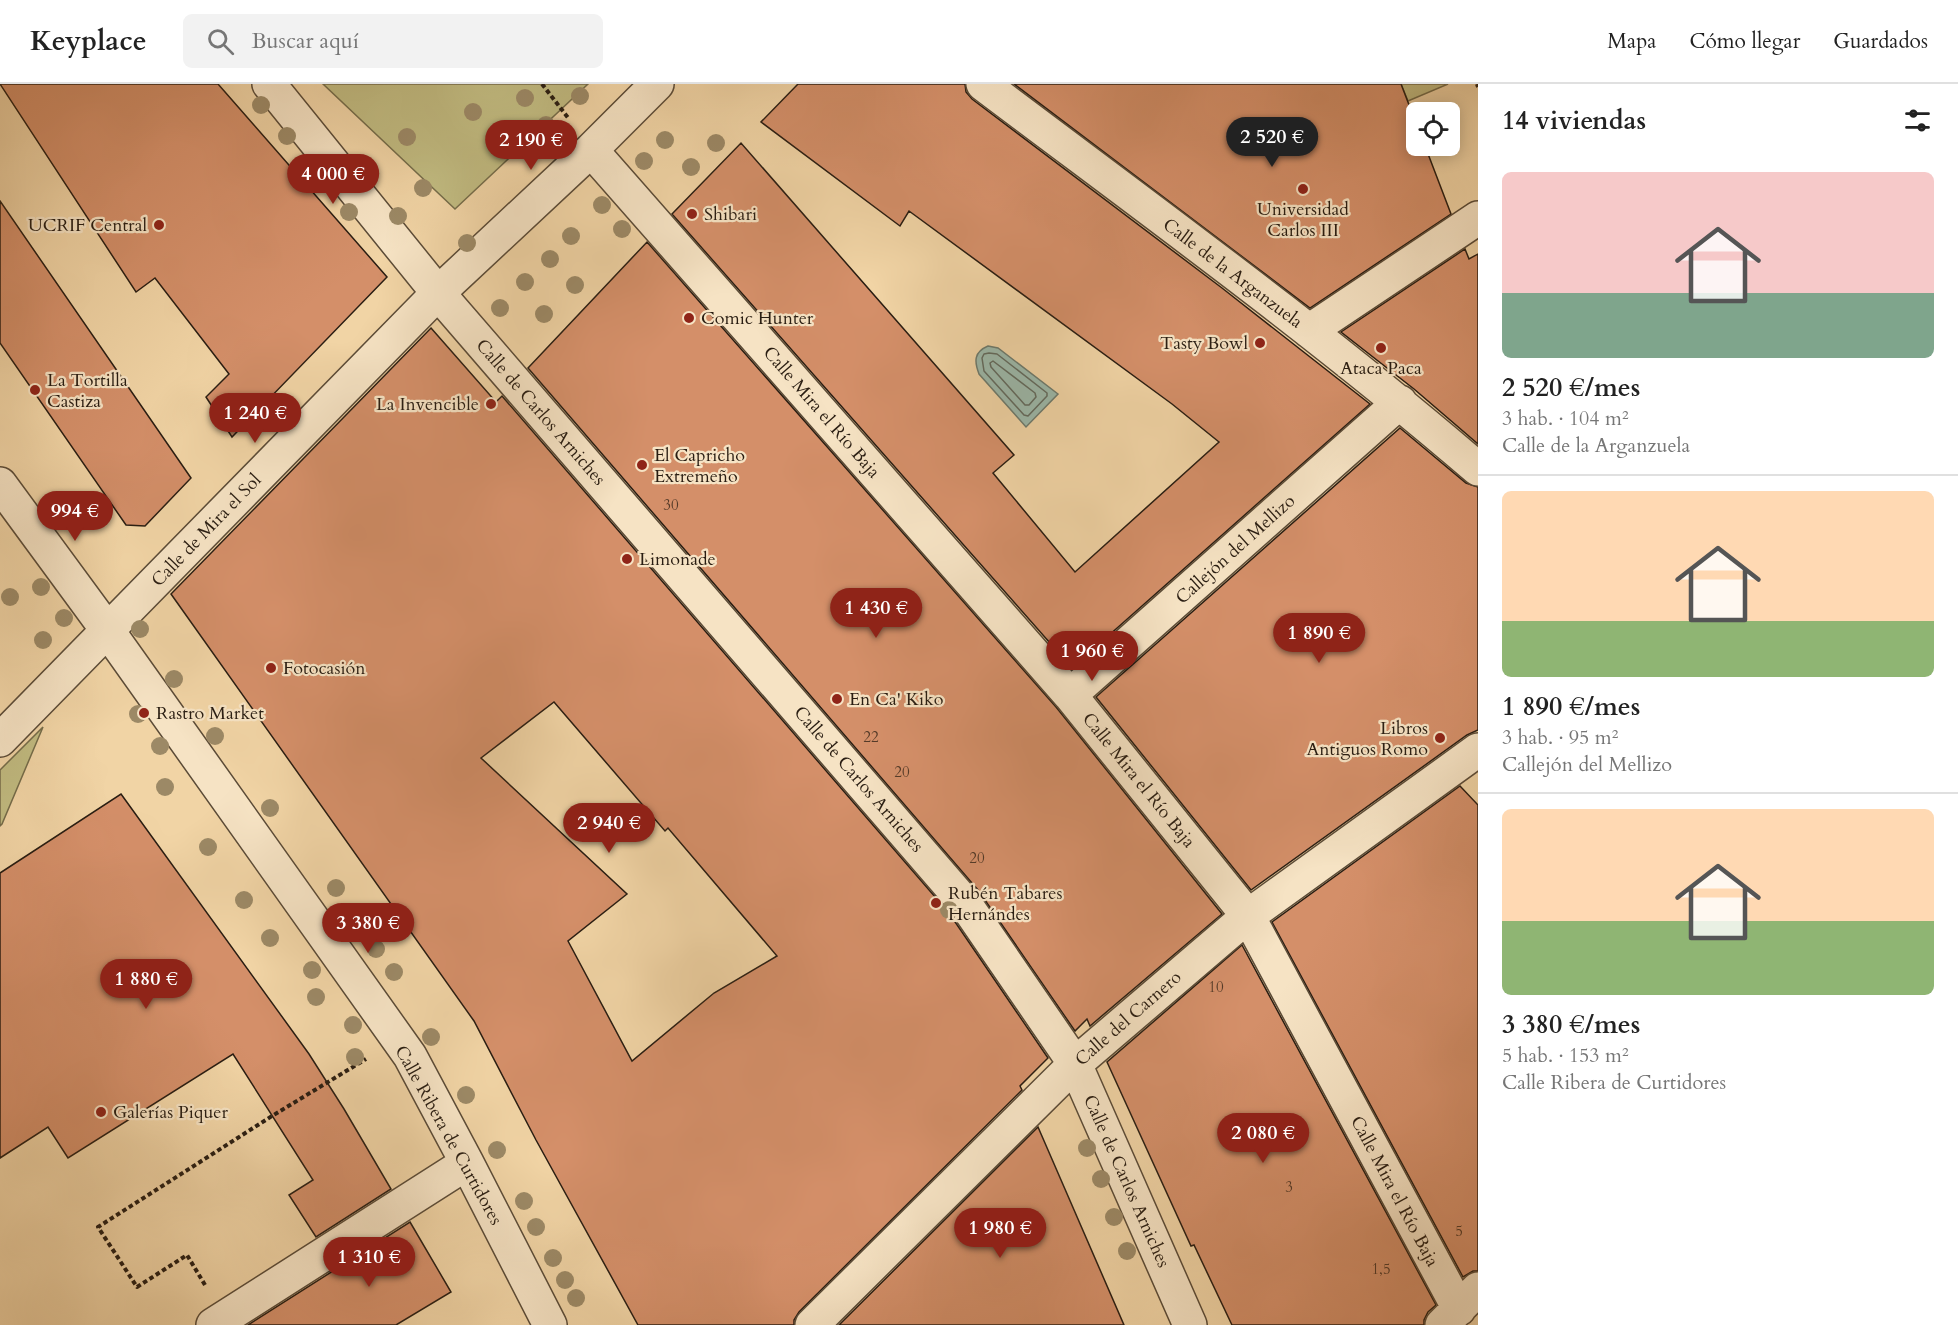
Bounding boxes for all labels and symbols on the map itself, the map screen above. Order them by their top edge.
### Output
pin: 2 520 € [1217,117,1327,168]
pin: 2 190 € [476,120,586,171]
pin: 4 000 € [278,154,388,205]
marker: Universidad Carlos III [1296,182,1310,196]
place label: Universidad Carlos III [1257,197,1349,243]
place label: Shibari [704,202,757,227]
marker: Shibari [685,207,699,221]
street label: Calle de la Arganzuela [1158,212,1308,334]
place label: UCRIF Central [28,213,147,238]
marker: UCRIF Central [152,218,166,232]
place label: Comic Hunter [701,306,814,331]
marker: Comic Hunter [682,311,696,325]
place label: Tasty Bowl [1160,331,1248,356]
street label: Calle de Carlos Arniches [470,334,611,491]
marker: Tasty Bowl [1253,336,1267,350]
street label: Calle Mira el Río Baja [757,341,886,484]
marker: Ataca Paca [1374,341,1388,355]
place label: Ataca Paca [1340,356,1422,381]
place label: La Tortilla Castiza [47,368,128,414]
marker: La Tortilla Castiza [28,383,42,397]
place label: La Invencible [376,392,479,417]
pin: 1 240 € [200,393,310,444]
marker: La Invencible [484,397,498,411]
place label: El Capricho Extremeño [654,443,745,489]
marker: El Capricho Extremeño [635,458,649,472]
street label: Calle de Mira el Sol [146,468,267,592]
street label: Callejón del Mellizo [1170,489,1301,610]
pin: 994 € [33,491,117,542]
house number: 30 [663,495,679,515]
place label: Limonade [639,547,716,572]
marker: Limonade [620,552,634,566]
pin: 1 430 € [821,588,931,639]
pin: 1 890 € [1264,613,1374,664]
pin: 1 960 € [1037,631,1147,682]
place label: Fotocasión [283,656,366,681]
marker: Fotocasión [264,661,278,675]
place label: En Ca' Kiko [849,687,944,712]
marker: En Ca' Kiko [830,692,844,706]
place label: Rastro Market [156,701,264,726]
street label: Calle de Carlos Arniches [788,701,929,858]
marker: Rastro Market [137,706,151,720]
street label: Calle Mira el Río Baja [1076,707,1201,853]
place label: Libros Antiguos Romo [1307,716,1428,762]
house number: 22 [863,727,879,747]
marker: Libros Antiguos Romo [1433,731,1447,745]
house number: 20 [894,762,910,782]
pin: 2 940 € [554,803,664,854]
house number: 20 [969,848,985,868]
place label: Rubén Tabares Hernándes [948,881,1062,927]
marker: Rubén Tabares Hernándes [929,896,943,910]
pin: 3 380 € [313,903,423,954]
pin: 1 880 € [91,959,201,1010]
street label: Calle del Carnero [1070,965,1187,1072]
house number: 10 [1208,977,1224,997]
street label: Calle Ribera de Curtidores [389,1041,508,1230]
street label: Calle de Carlos Arniches [1077,1091,1176,1271]
place label: Galerías Piquer [113,1100,228,1125]
marker: Galerías Piquer [94,1105,108,1119]
street label: Calle Mira el Río Baja [1344,1111,1445,1271]
pin: 2 080 € [1208,1113,1318,1164]
house number: 3 [1285,1177,1293,1197]
pin: 1 980 € [945,1208,1055,1259]
house number: 5 [1455,1221,1463,1241]
pin: 1 310 € [314,1237,424,1288]
house number: 1,5 [1371,1259,1391,1279]

